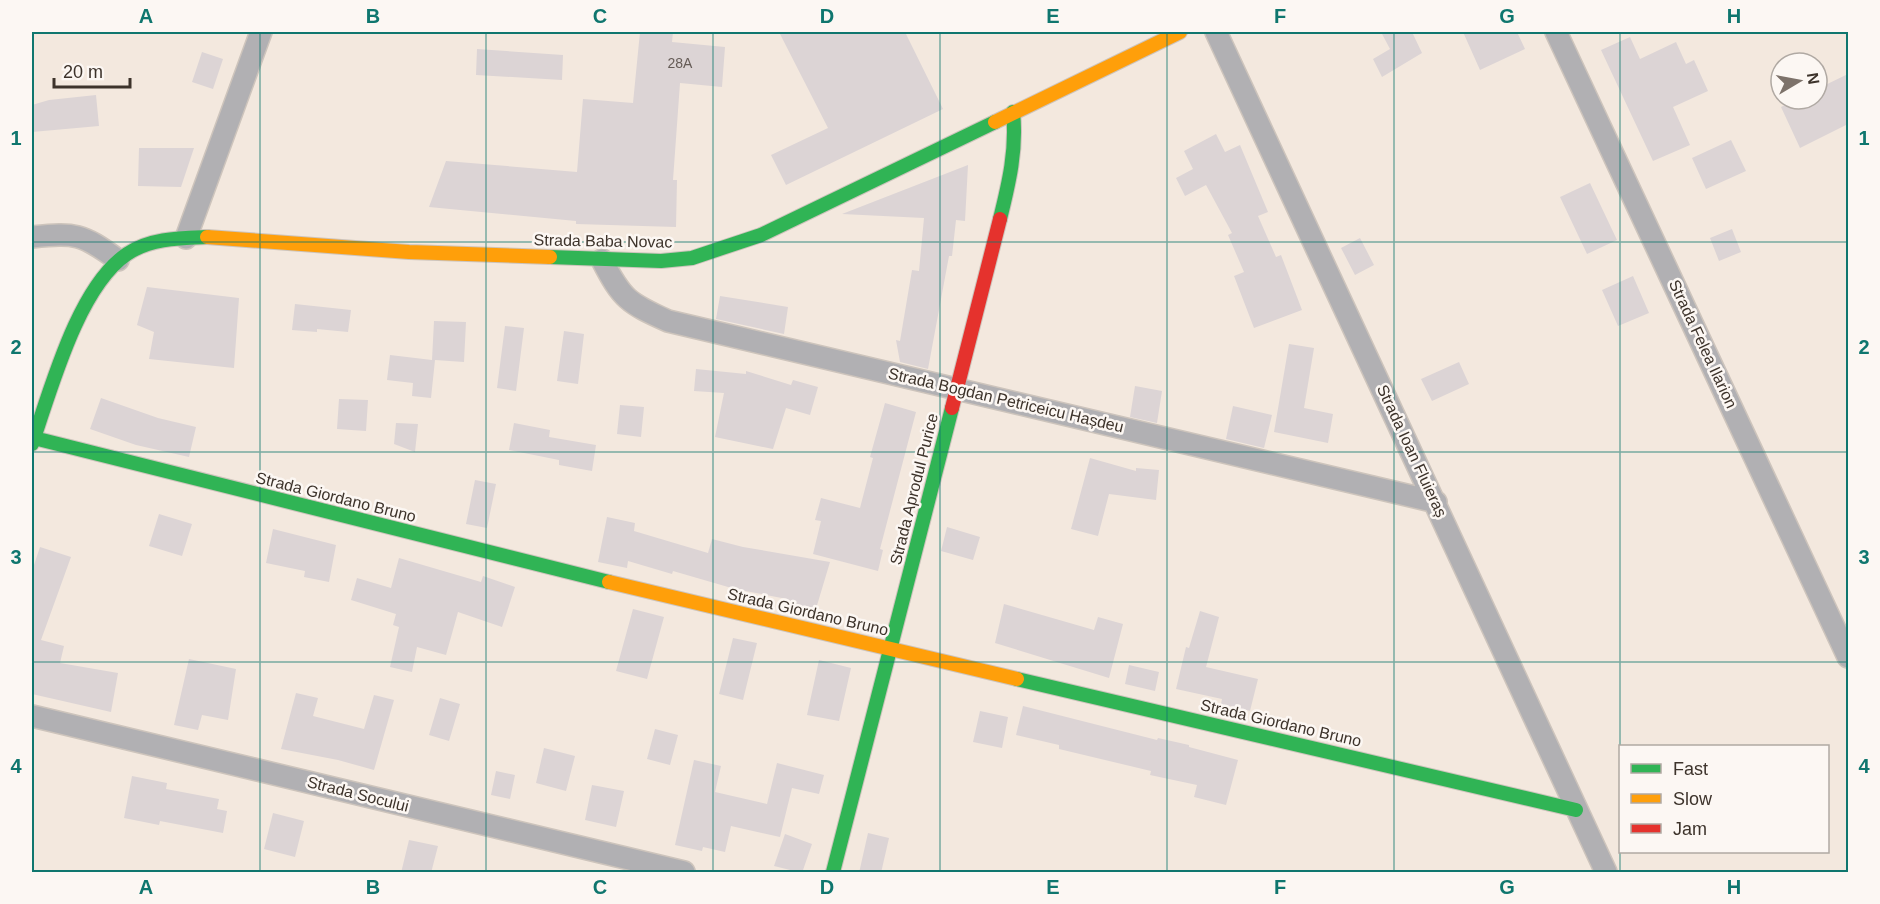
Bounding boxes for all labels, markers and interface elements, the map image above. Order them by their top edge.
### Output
text: A [139,5,153,27]
text: B [366,5,380,27]
text: C [593,5,607,27]
text: D [820,5,834,27]
text: E [1046,5,1060,27]
text: F [1274,5,1286,27]
text: G [1499,5,1515,27]
text: H [1727,5,1741,27]
scale bar [54,51,130,89]
north arrow [1769,51,1829,111]
house number: 28A [668,55,693,71]
text: 20 m [63,62,103,82]
text: N [1804,71,1823,86]
text: 1 [10,127,22,149]
text: 1 [1858,127,1870,149]
street label: Strada Baba Novac [533,231,673,251]
street label: Strada Felea Ilarion [1666,277,1740,411]
text: 2 [10,336,22,358]
text: 2 [1858,336,1870,358]
street label: Strada Bogdan Petriceicu Hașdeu [887,365,1125,435]
street label: Strada Ioan Fluieraș [1374,382,1450,520]
street label: Strada Aprodul Purice [887,411,941,567]
street label: Strada Giordano Bruno [254,469,418,525]
text: 3 [10,546,22,568]
text: 3 [1858,546,1870,568]
street label: Strada Giordano Bruno [726,585,890,639]
street label: Strada Giordano Bruno [1199,696,1363,750]
legend [1619,745,1829,853]
text: 4 [10,755,22,777]
text: 4 [1858,755,1870,777]
text: Fast [1673,759,1708,779]
street label: Strada Socului [305,773,411,815]
text: Slow [1673,789,1713,809]
text: Jam [1673,819,1707,839]
text: A [139,876,153,898]
text: B [366,876,380,898]
text: C [593,876,607,898]
text: D [820,876,834,898]
text: E [1046,876,1060,898]
text: F [1274,876,1286,898]
text: G [1499,876,1515,898]
text: H [1727,876,1741,898]

